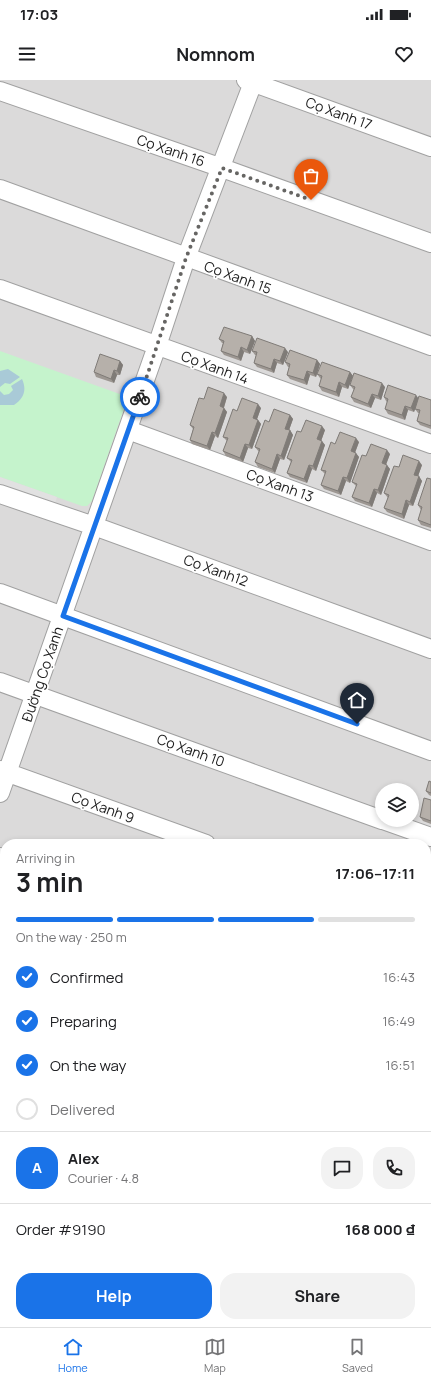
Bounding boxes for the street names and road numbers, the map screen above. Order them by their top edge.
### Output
street label: Cọ Xanh 17 [303,92,375,134]
street label: Cọ Xanh 16 [134,129,208,171]
street label: Cọ Xanh 15 [202,256,274,298]
street label: Cọ Xanh 14 [179,346,251,388]
street label: Cọ Xanh 13 [244,464,316,506]
street label: Cọ Xanh12 [181,550,251,590]
street label: Đường Cọ Xanh [17,624,67,724]
street label: Cọ Xanh 10 [154,729,228,771]
street label: Cọ Xanh 9 [69,787,137,827]

